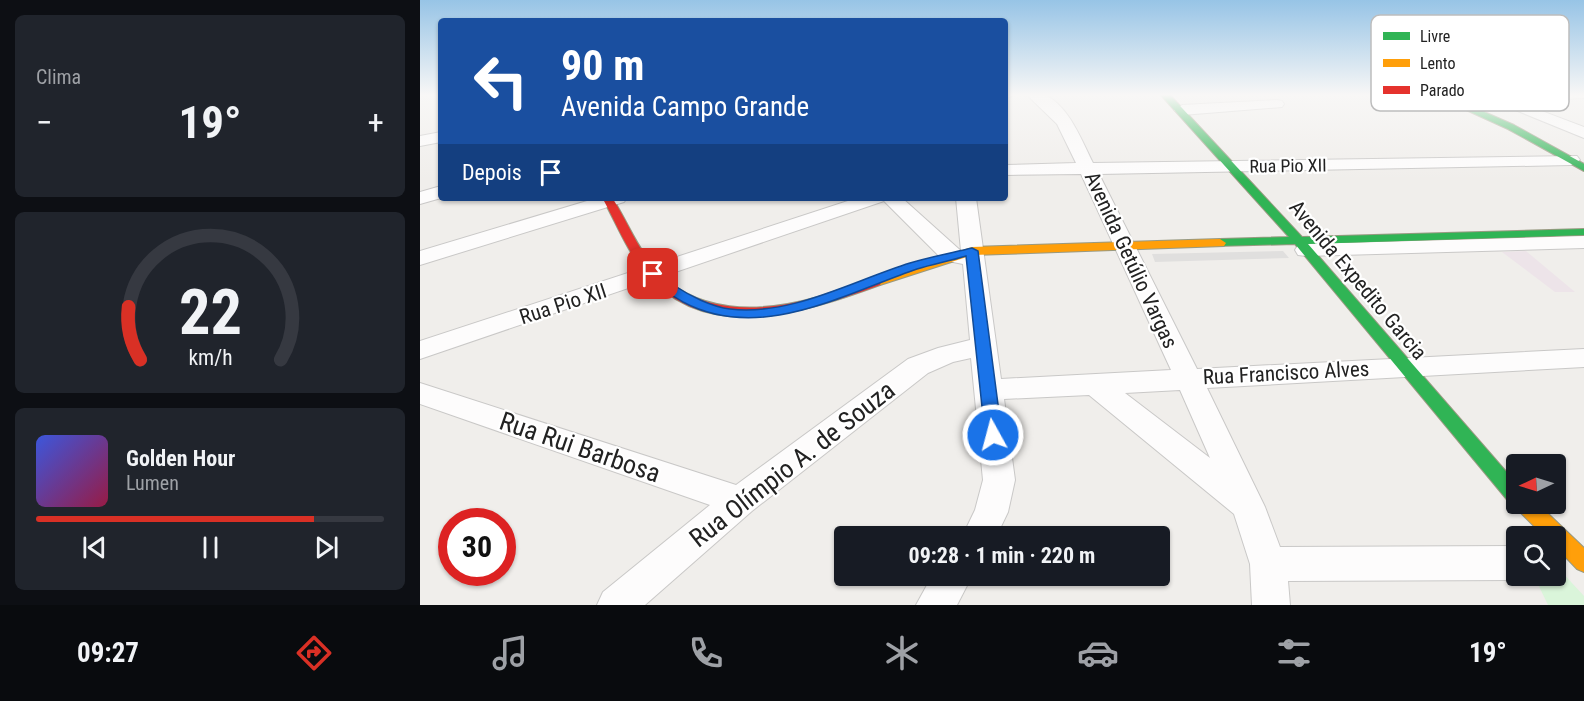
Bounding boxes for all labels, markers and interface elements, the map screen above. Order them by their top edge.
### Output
legend [1371,15,1569,111]
text: Livre [1420,27,1450,46]
text: 90 m [561,41,644,90]
icon: left [462,42,540,120]
text: Lento [1420,54,1455,73]
text: Clima [36,65,81,89]
text: Parado [1420,81,1465,100]
text: Avenida Campo Grande [561,91,809,123]
text: 19° [179,96,242,149]
text: − [36,103,53,142]
text: + [368,103,384,142]
street label: Rua Pio XII [1249,154,1327,177]
icon: arrive [534,156,567,189]
text: Depois [462,160,522,185]
street label: Avenida Getúlio Vargas [1080,168,1182,352]
street label: Avenida Expedito Garcia [1284,196,1432,364]
pin [627,248,678,299]
icon: arrive [636,257,669,290]
text: 22 [178,276,242,349]
street label: Rua Pio XII [516,279,610,329]
text: km/h [188,345,232,370]
street label: Rua Francisco Alves [1202,357,1370,389]
street label: Rua Olímpio A. de Souza [684,375,900,553]
position arrow [961,403,1025,467]
street label: Rua Rui Barbosa [496,405,664,489]
text: Golden Hour [126,446,235,471]
north arrow [1506,454,1566,514]
map controls [1506,454,1566,586]
text: Lumen [126,471,179,495]
speed limit sign: 30 [438,508,516,586]
button: search [1506,526,1566,586]
icon: previous [78,531,111,564]
icon: pause [194,531,227,564]
icon: next [310,531,343,564]
text: 09:28 · 1 min · 220 m [909,543,1095,568]
icon: directions [293,632,335,674]
icon: music [489,632,531,674]
icon: phone [685,632,727,674]
icon: climate [881,632,923,674]
icon: car [1077,632,1119,674]
icon: filters [1273,632,1315,674]
text: 09:27 [77,637,139,669]
text: 19° [1469,637,1507,669]

